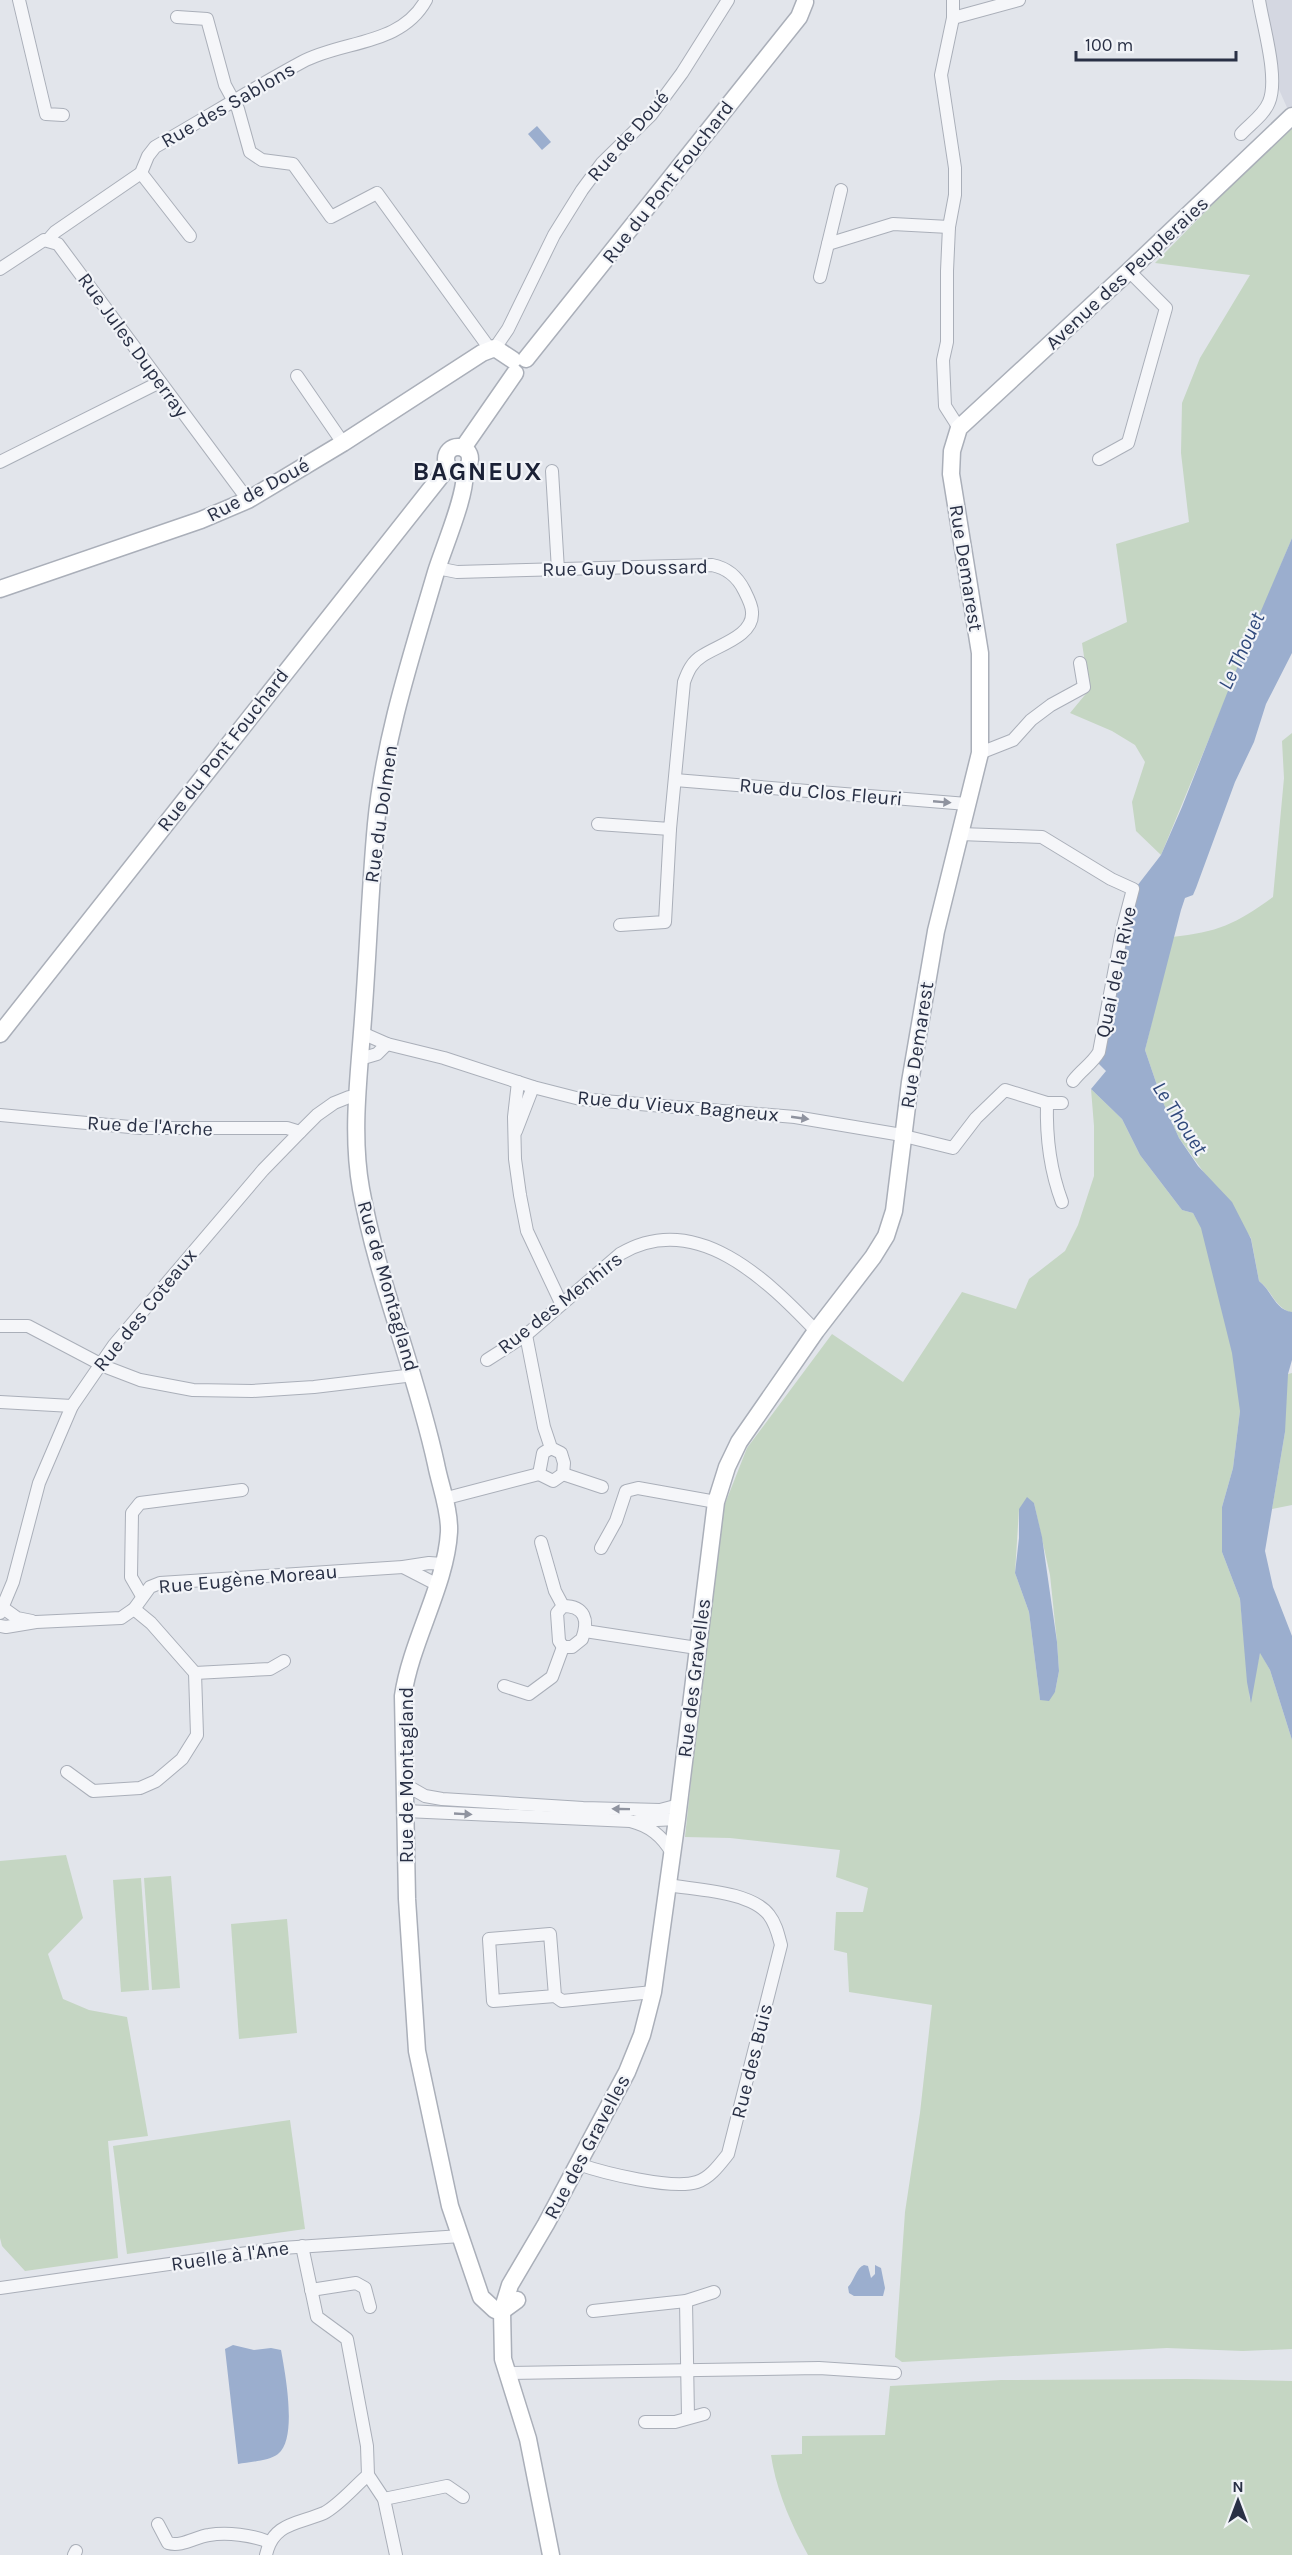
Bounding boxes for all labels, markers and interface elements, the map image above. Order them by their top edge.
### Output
scale bar [1076,24,1236,62]
text: 100 m [1085,34,1133,56]
street label: Rue des Sablons [157,57,299,153]
street label: Rue de Doué [582,86,674,186]
street label: Rue du Pont Fouchard [597,96,739,268]
street label: Avenue des Peupleraies [1041,192,1213,354]
street label: Rue Jules Duperray [73,268,193,422]
street label: Rue de Doué [203,453,313,527]
district label: BAGNEUX [413,456,543,487]
street label: Rue Demarest [945,503,987,634]
street label: Rue Guy Doussard [542,555,708,581]
water label: Le Thouet [1213,608,1270,693]
street label: Rue du Pont Fouchard [152,664,294,836]
street label: Rue du Dolmen [360,744,402,884]
street label: Rue du Clos Fleuri [738,773,904,811]
one-way arrow [933,797,952,807]
street label: Quai de la Rive [1091,904,1141,1040]
street label: Rue Demarest [896,979,938,1110]
water label: Le Thouet [1147,1077,1213,1160]
street label: Rue du Vieux Bagneux [576,1086,780,1126]
street label: Rue de l'Arche [87,1111,213,1141]
one-way arrow [790,1113,809,1122]
street label: Rue de Montagland [353,1198,423,1374]
street label: Rue des Coteaux [89,1244,201,1376]
street label: Rue des Menhirs [493,1247,627,1359]
street label: Rue Eugène Moreau [157,1560,339,1598]
street label: Rue des Gravelles [673,1597,715,1759]
street label: Rue de Montagland [395,1687,418,1863]
one-way arrow [612,1805,631,1814]
one-way arrow [453,1809,472,1818]
street label: Rue des Buis [727,2001,777,2121]
street label: Rue des Gravelles [539,2071,635,2223]
street label: Ruelle à l'Ane [170,2236,290,2276]
north arrow [1208,2471,1268,2531]
text: N [1232,2477,1244,2496]

